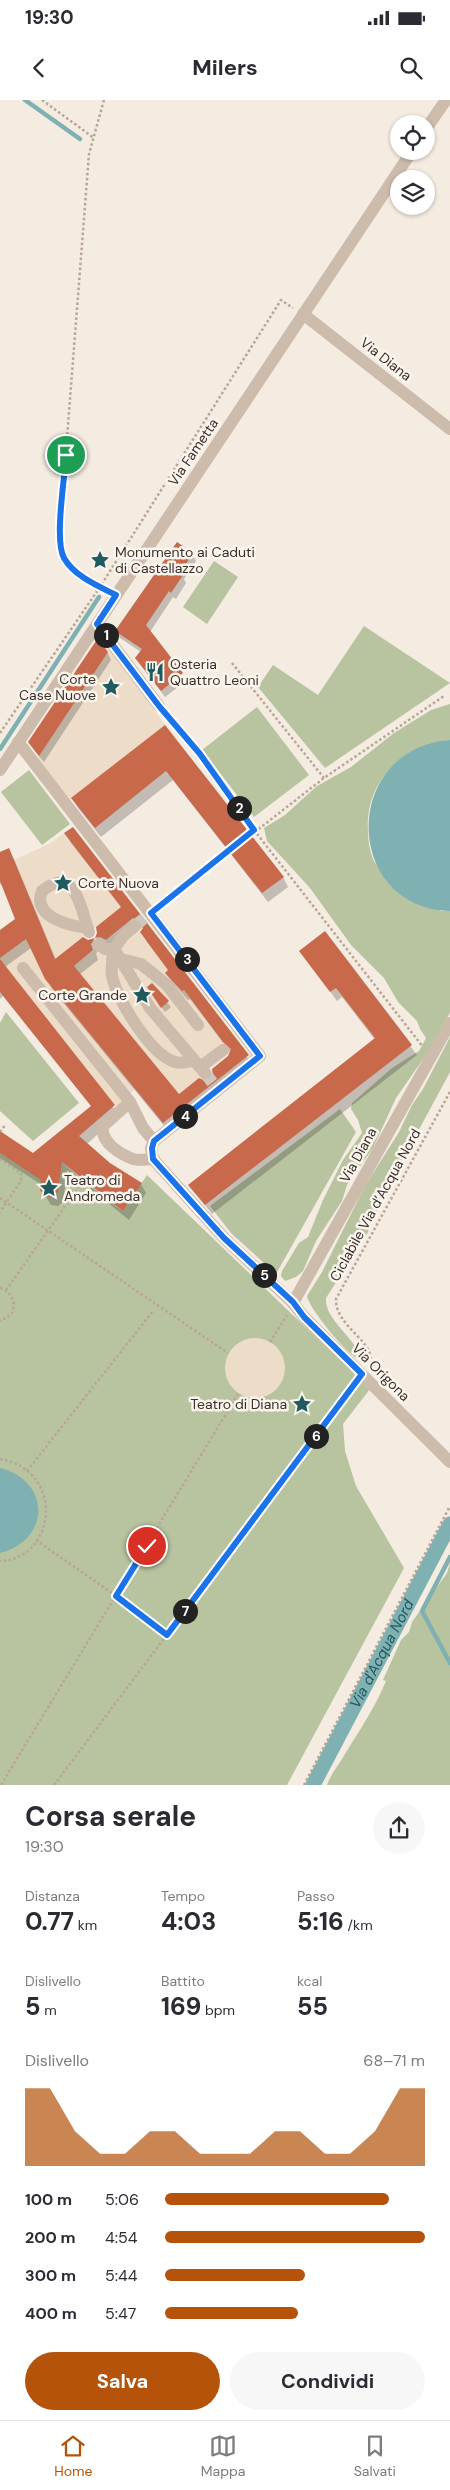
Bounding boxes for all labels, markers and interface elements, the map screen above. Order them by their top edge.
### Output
text: 19:30 [25,5,74,30]
text: Milers [192,53,258,82]
icon: back [25,54,53,82]
icon: search [397,54,425,82]
map controls [390,115,435,215]
button: locate [390,115,435,160]
button: layers [390,170,435,215]
street label: Via Diana [357,333,415,385]
street label: Via Fametta [164,415,222,489]
pin [45,434,87,476]
icon: arrive [52,441,80,469]
place label: Monumento ai Caduti di Castellazzo [115,543,255,577]
place icon: Monumento ai Caduti di Castellazzo [89,549,111,571]
pin: 1 [94,622,118,648]
text: 1 [104,626,109,644]
place label: Osteria Quattro Leoni [170,655,259,689]
restaurant icon: Osteria Quattro Leoni [144,661,166,683]
place label: Corte Case Nuove [19,670,96,704]
place icon: Corte Case Nuove [100,676,122,698]
pin: 2 [226,796,252,820]
text: 2 [235,799,244,817]
place icon: Corte Nuova [52,872,74,894]
place label: Corte Nuova [78,874,159,892]
pin: 3 [174,946,200,972]
text: 3 [183,950,192,968]
place icon: Corte Grande [131,984,153,1006]
place label: Corte Grande [38,986,127,1004]
pin: 4 [172,1104,198,1128]
text: 4 [181,1107,190,1125]
street label: Via Diana [336,1124,380,1186]
street label: Ciclabile Via d’Acqua Nord [326,1126,424,1284]
place label: Teatro di Andromeda [64,1171,140,1205]
place icon: Teatro di Andromeda [38,1177,60,1199]
pin: 5 [252,1262,276,1288]
text: 5 [260,1266,269,1284]
street label: Via Origona [348,1339,414,1405]
place icon: Teatro di Diana [291,1393,313,1415]
place label: Teatro di Diana [190,1395,287,1413]
pin: 6 [304,1424,328,1448]
text: 6 [312,1427,321,1445]
pin [126,1525,168,1567]
icon: check [133,1532,161,1560]
water label: Via d'Acqua Nord [345,1596,419,1712]
pin: 7 [172,1598,198,1624]
text: 7 [182,1602,189,1620]
text: Corsa serale [25,1798,196,1835]
button: share [373,1802,425,1854]
text: 19:30 [25,1836,64,1857]
text: Distanza [25,1887,80,1905]
text: Tempo [161,1887,205,1905]
text: Passo [297,1887,335,1905]
text: 0.77 [25,1905,74,1938]
text: 4:03 [161,1905,216,1938]
text: 5:16 [297,1905,344,1938]
text: km [74,1916,97,1934]
text: /km [344,1916,373,1934]
text: Dislivello [25,1972,81,1990]
text: Battito [161,1972,205,1990]
text: kcal [297,1972,322,1990]
text: 5 [25,1990,41,2023]
text: 169 [161,1990,201,2023]
text: 55 [297,1990,328,2023]
text: m [41,2001,57,2019]
text: bpm [201,2001,235,2019]
text: Dislivello [25,2050,89,2071]
text: 68–71 m [363,2050,425,2071]
text: 100 m [25,2189,72,2210]
text: 5:06 [105,2189,139,2210]
text: 200 m [25,2227,76,2248]
text: 4:54 [105,2227,137,2248]
text: 300 m [25,2265,76,2286]
text: 5:44 [105,2265,137,2286]
text: 400 m [25,2303,77,2324]
text: 5:47 [105,2303,136,2324]
button: Salva [25,2352,220,2410]
button: Condividi [230,2352,425,2410]
tab: Home [54,2432,92,2480]
tab: Mappa [201,2432,245,2480]
tab: Salvati [354,2432,396,2480]

